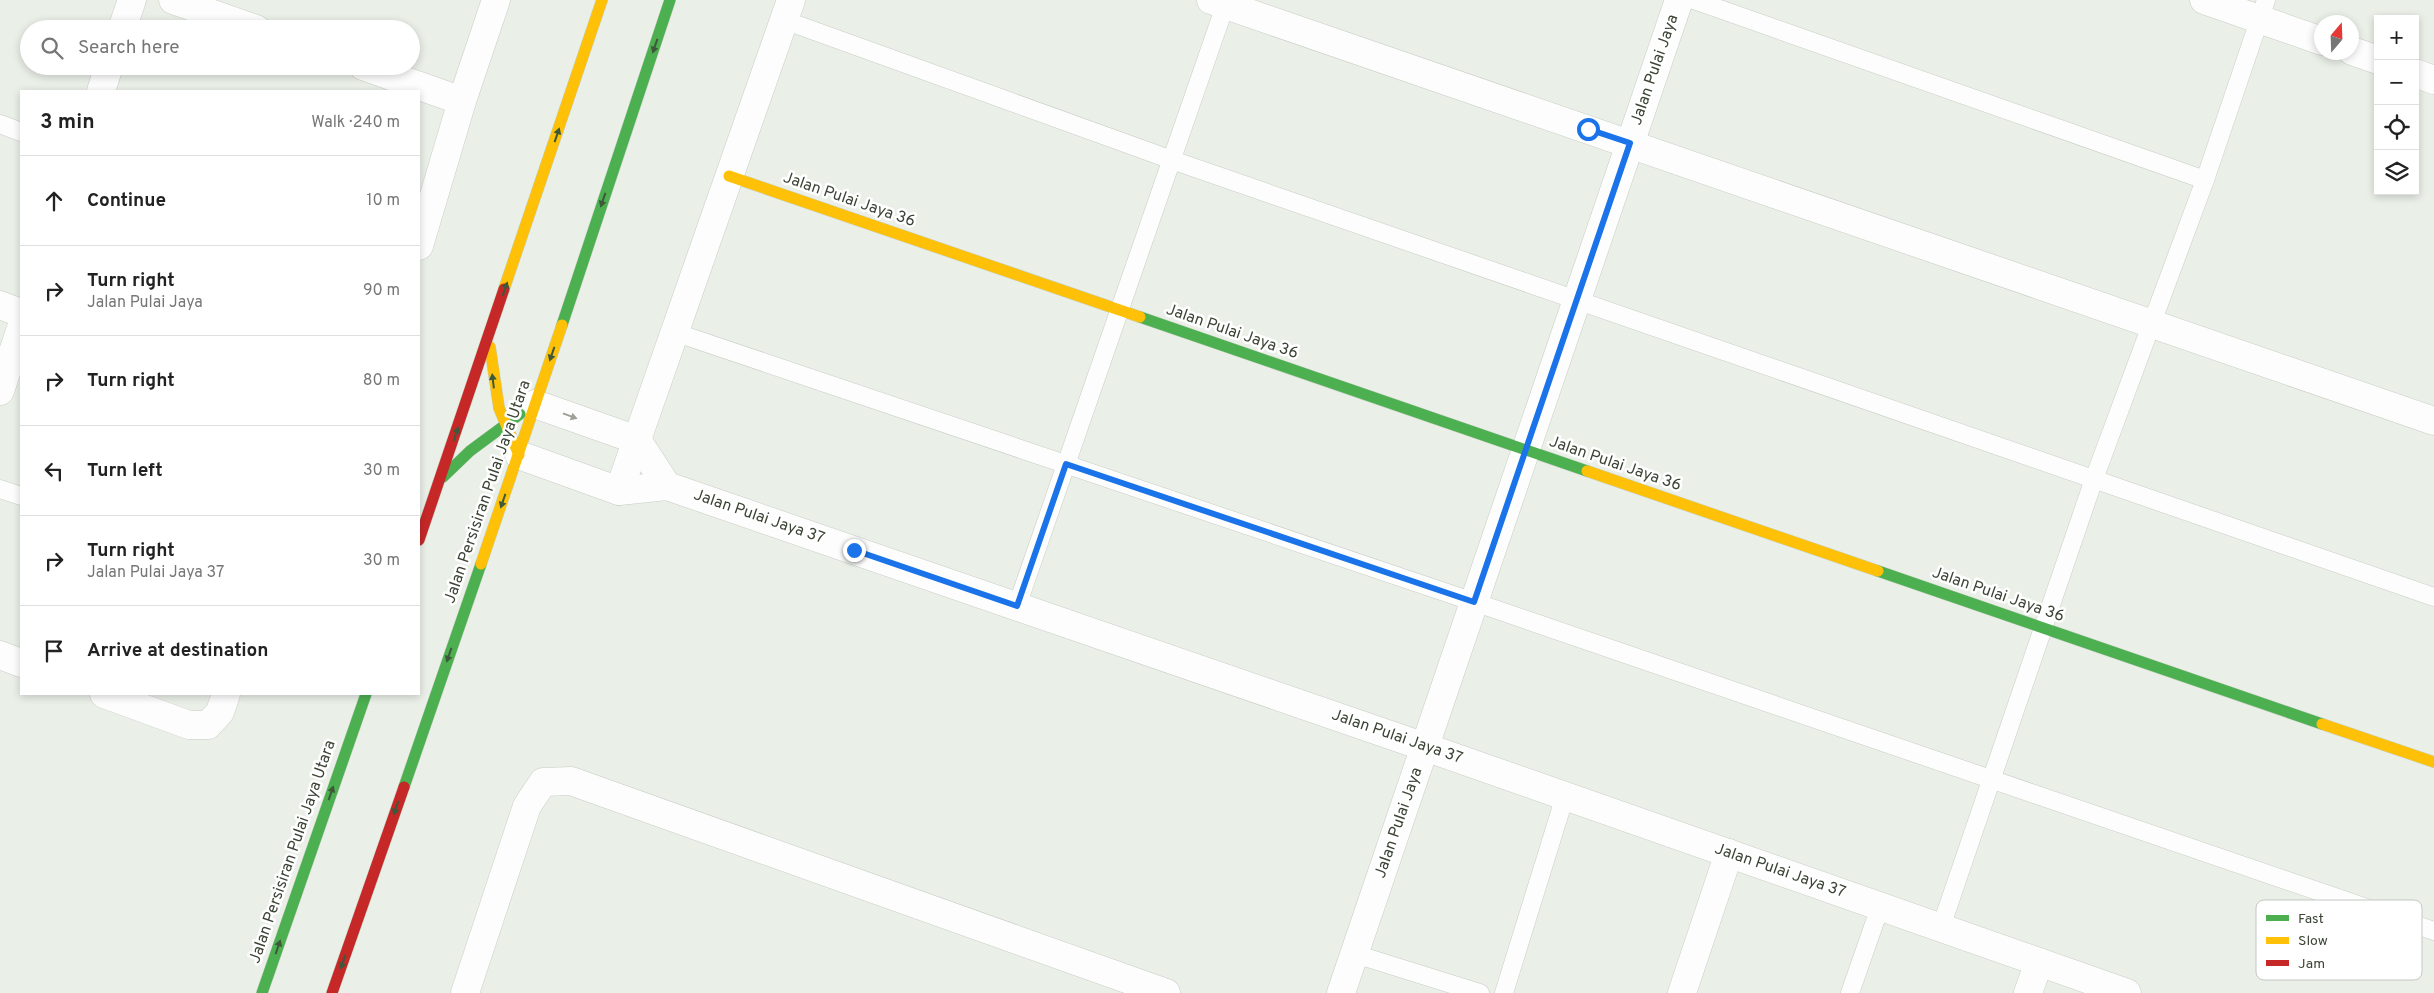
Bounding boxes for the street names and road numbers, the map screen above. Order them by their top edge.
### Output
street label: Jalan Pulai Jaya [1627,12,1683,128]
street label: Jalan Pulai Jaya 36 [780,168,918,232]
street label: Jalan Pulai Jaya 36 [1163,300,1301,364]
street label: Jalan Persisiran Pulai Jaya Utara [440,378,536,606]
street label: Jalan Pulai Jaya 36 [1546,432,1684,496]
street label: Jalan Pulai Jaya 37 [691,485,827,549]
street label: Jalan Pulai Jaya 36 [1929,563,2067,627]
street label: Jalan Pulai Jaya 37 [1329,705,1465,769]
street label: Jalan Persisiran Pulai Jaya Utara [245,738,341,966]
street label: Jalan Pulai Jaya [1371,765,1427,881]
street label: Jalan Pulai Jaya 37 [1712,839,1848,903]

